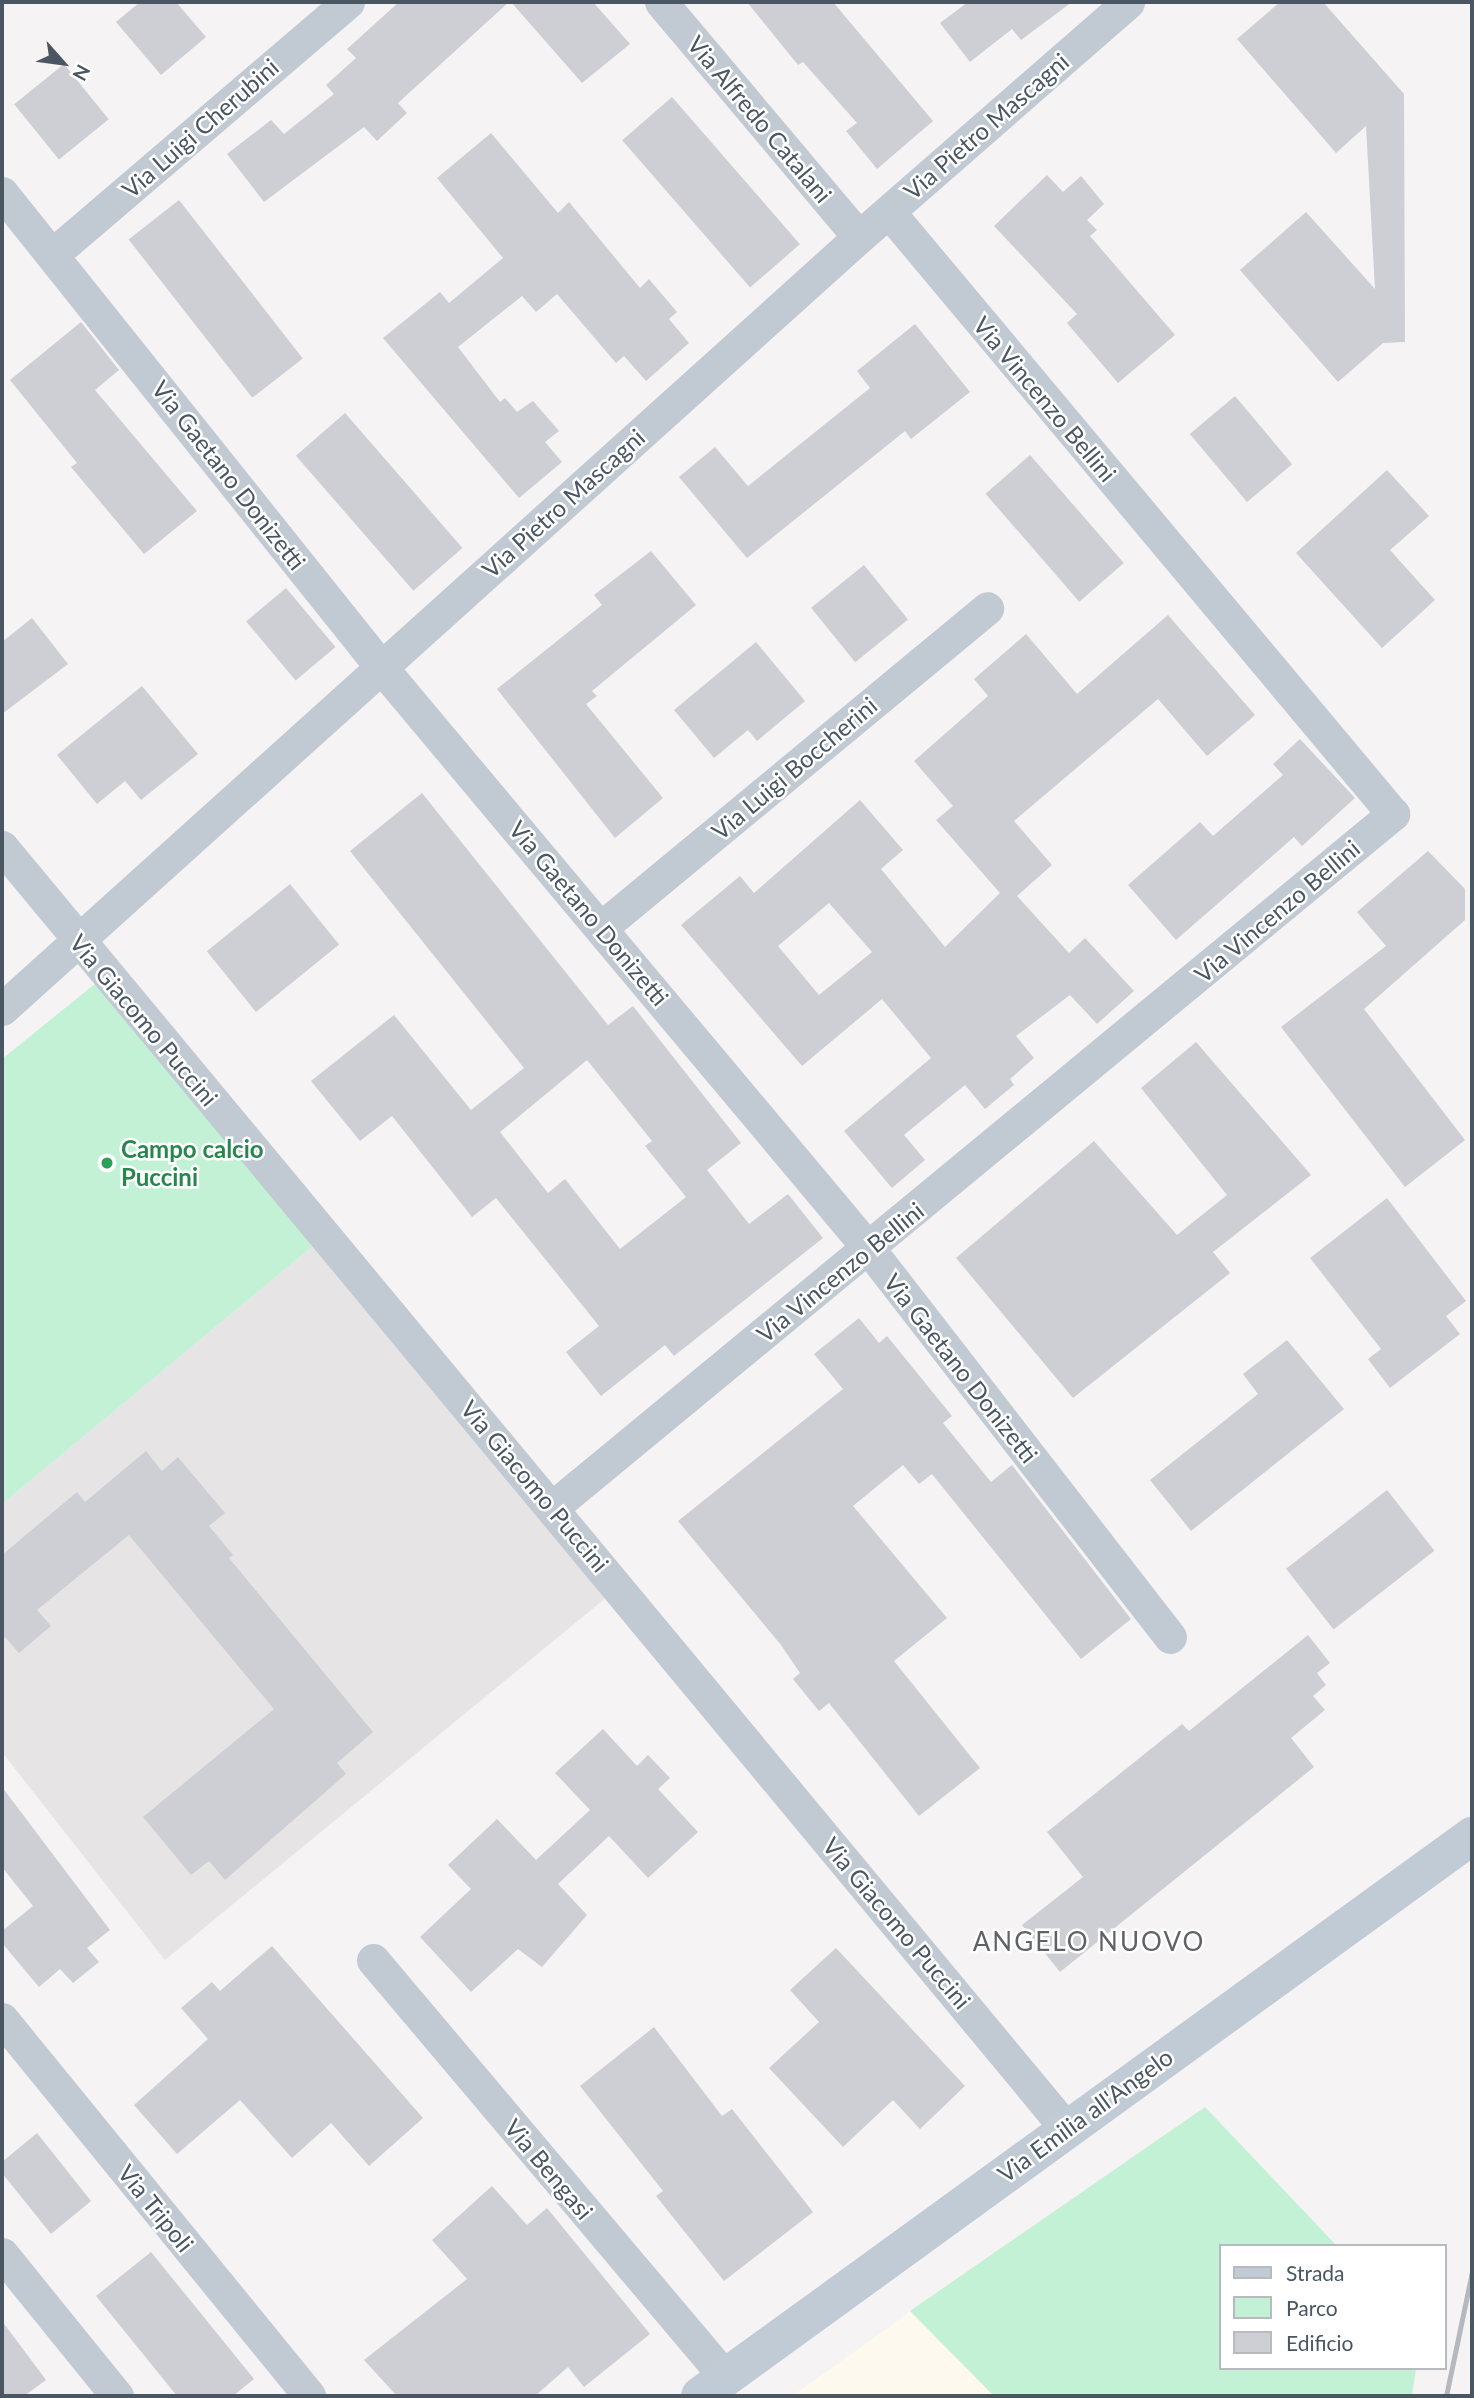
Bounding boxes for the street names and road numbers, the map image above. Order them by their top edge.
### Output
street label: Via Alfredo Catalani [682,29,838,209]
street label: Via Pietro Mascagni [898,47,1074,205]
street label: Via Luigi Cherubini [116,52,284,204]
street label: Via Vincenzo Bellini [967,310,1123,488]
street label: Via Gaetano Donizetti [146,375,312,575]
street label: Via Pietro Mascagni [476,422,650,584]
street label: Via Luigi Boccherini [706,691,882,845]
street label: Via Gaetano Donizetti [503,815,675,1011]
street label: Via Vincenzo Bellini [1188,833,1366,989]
street label: Via Giacomo Puccini [64,928,224,1112]
street label: Via Vincenzo Bellini [750,1196,930,1348]
street label: Via Gaetano Donizetti [878,1268,1044,1468]
street label: Via Giacomo Puccini [455,1394,615,1578]
street label: Via Giacomo Puccini [817,1831,977,2015]
street label: Via Emilia all'Angelo [992,2042,1178,2188]
street label: Via Bengasi [499,2113,599,2225]
street label: Via Tripoli [112,2158,200,2258]

